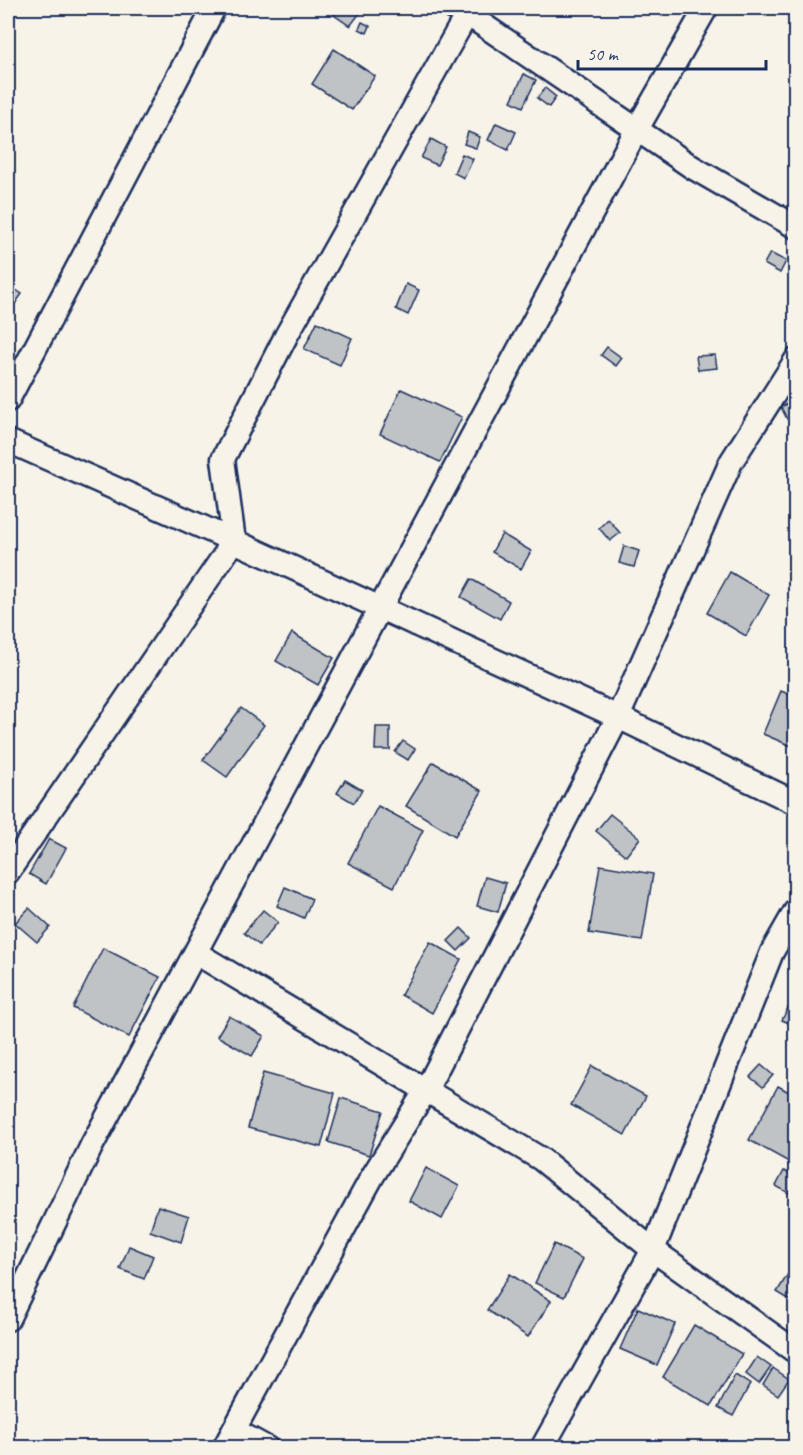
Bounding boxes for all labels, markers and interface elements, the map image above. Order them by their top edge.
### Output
scale bar [578,33,766,71]
text: 50 m [587,43,620,65]

